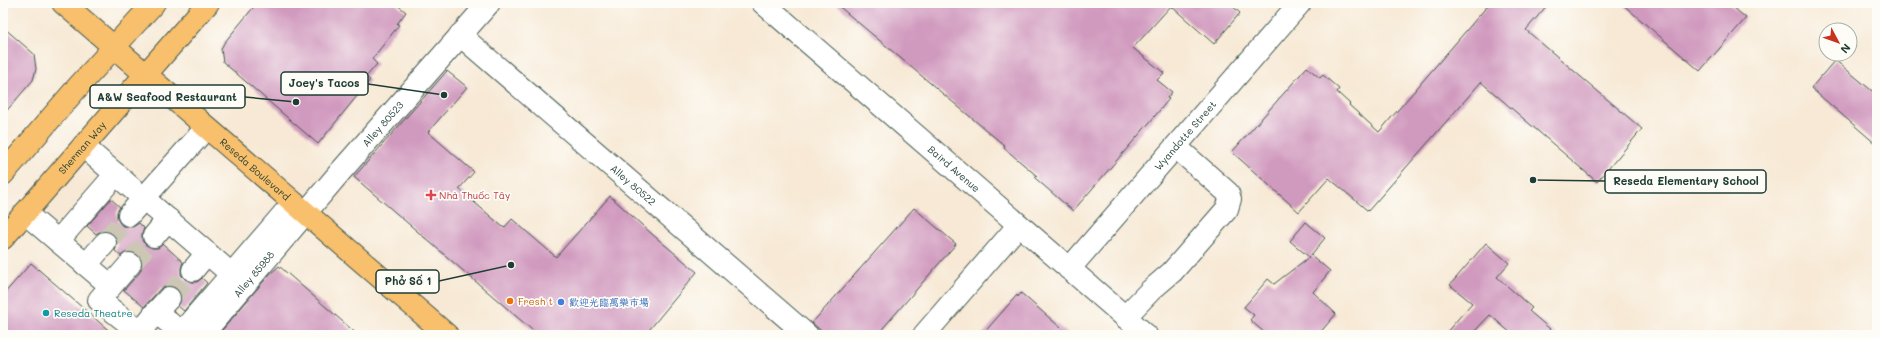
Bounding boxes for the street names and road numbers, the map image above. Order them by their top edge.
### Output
street label: Wyandotte Street [1151,97,1219,173]
street label: Alley 80523 [359,98,407,149]
street label: Sherman Way [55,118,109,177]
street label: Reseda Boulevard [217,135,293,203]
street label: Baird Avenue [925,142,983,195]
street label: Alley 80522 [608,161,659,208]
street label: Alley 85988 [230,248,277,300]

